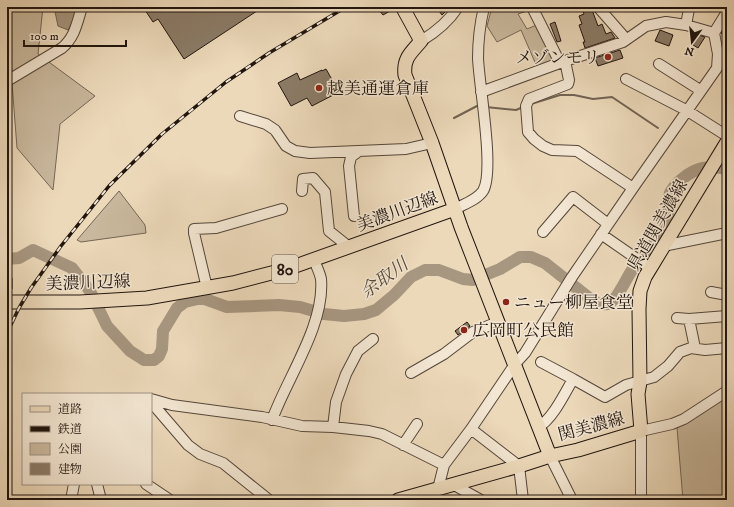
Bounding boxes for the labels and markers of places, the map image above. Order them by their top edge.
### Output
place label: メゾンモリ [516,47,600,69]
marker: メゾンモリ [603,52,613,62]
place label: 越美通運倉庫 [327,78,429,100]
marker: 越美通運倉庫 [314,83,324,93]
place label: ニュー柳屋食堂 [514,292,633,314]
marker: ニュー柳屋食堂 [501,297,511,307]
place label: 広岡町公民館 [472,320,574,342]
marker: 広岡町公民館 [459,325,469,335]

